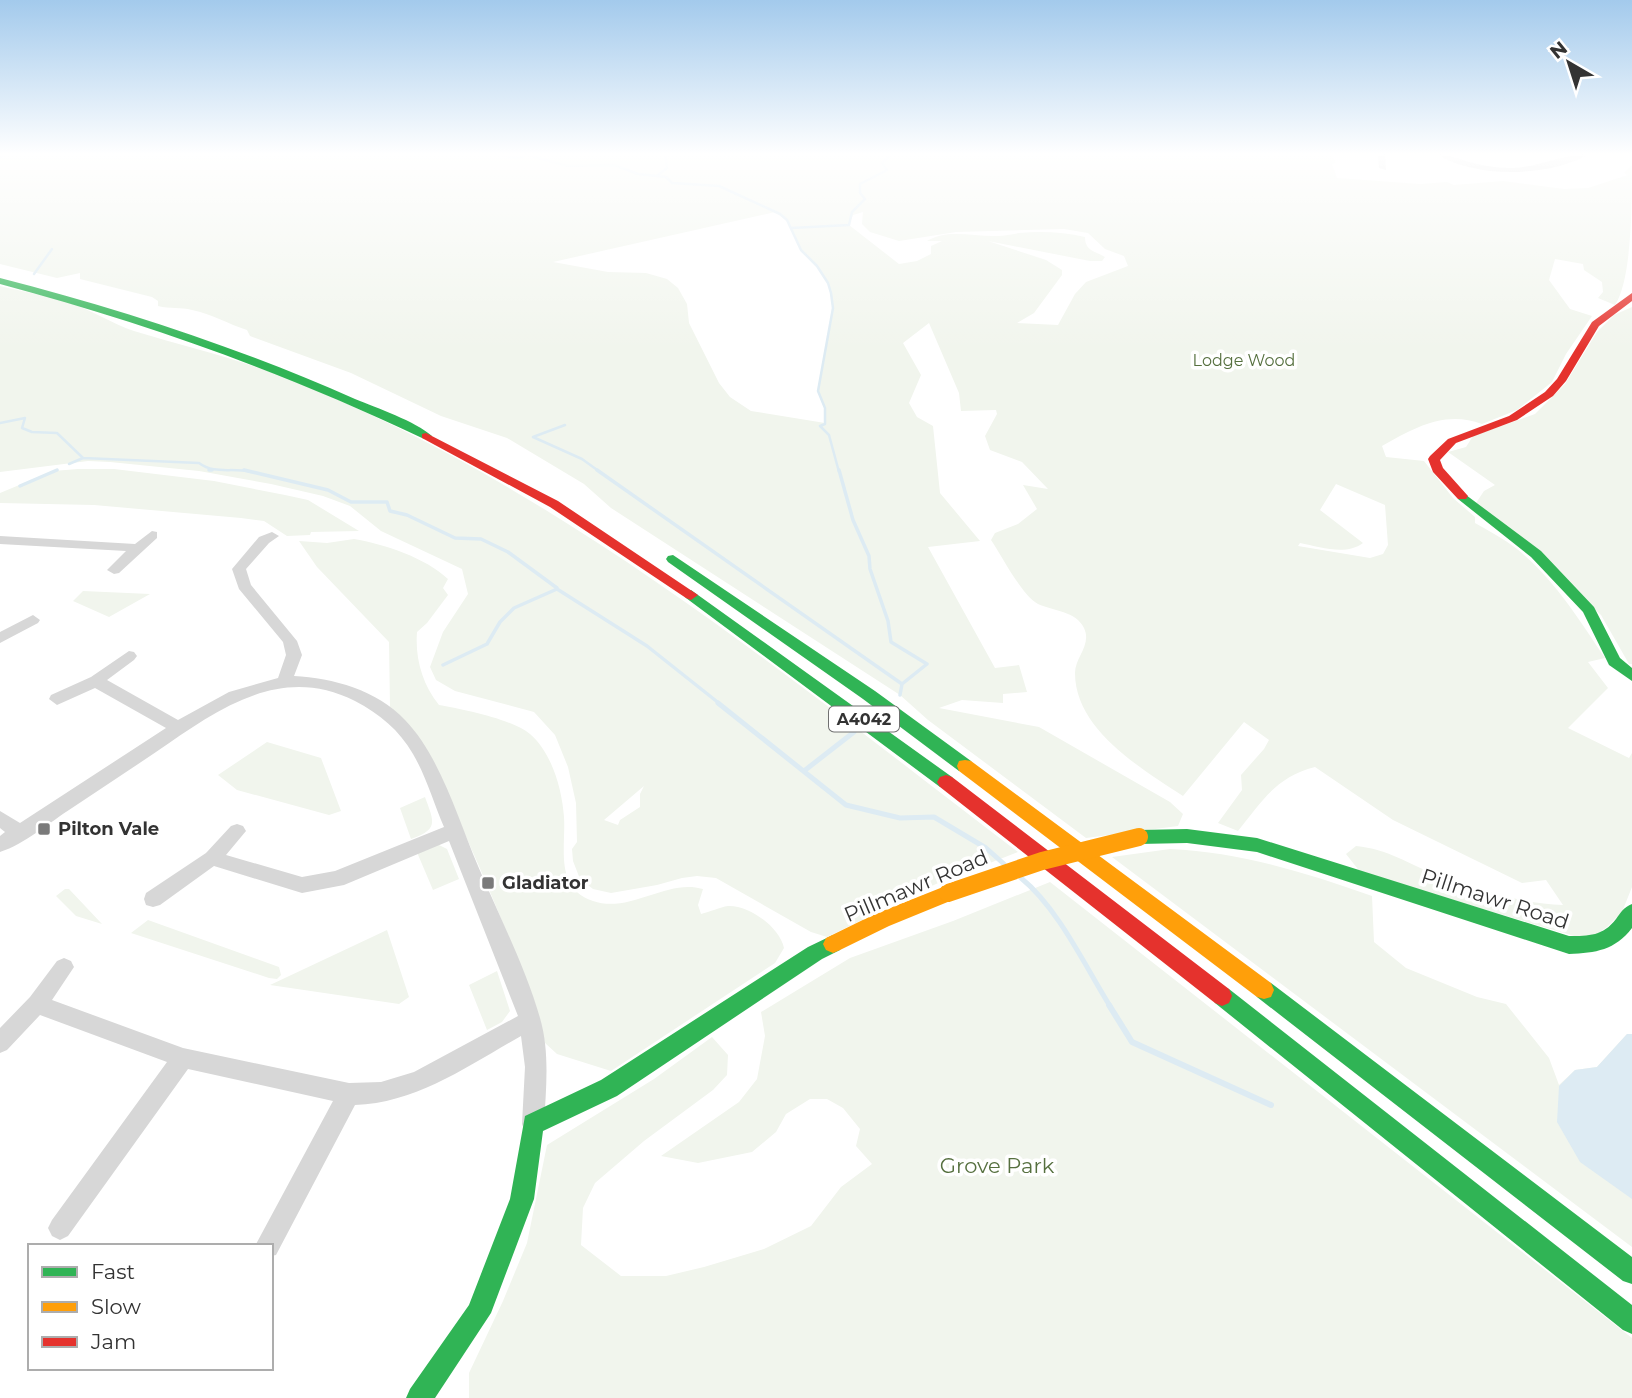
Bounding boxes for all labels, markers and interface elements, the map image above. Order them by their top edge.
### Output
north arrow [1534,28,1604,98]
text: N [1545,36,1572,64]
park label: Lodge Wood [1193,351,1295,370]
road number: A4042 [829,706,899,732]
place label: Pilton Vale [58,818,159,840]
marker: Pilton Vale [36,821,52,837]
street label: Pillmawr Road [840,844,991,927]
street label: Pillmawr Road [1418,863,1572,934]
place label: Gladiator [502,872,589,894]
marker: Gladiator [480,875,496,891]
park label: Grove Park [940,1153,1055,1178]
legend [28,1244,273,1370]
text: Fast [91,1259,135,1284]
text: Slow [91,1294,141,1319]
text: Jam [90,1329,136,1354]

